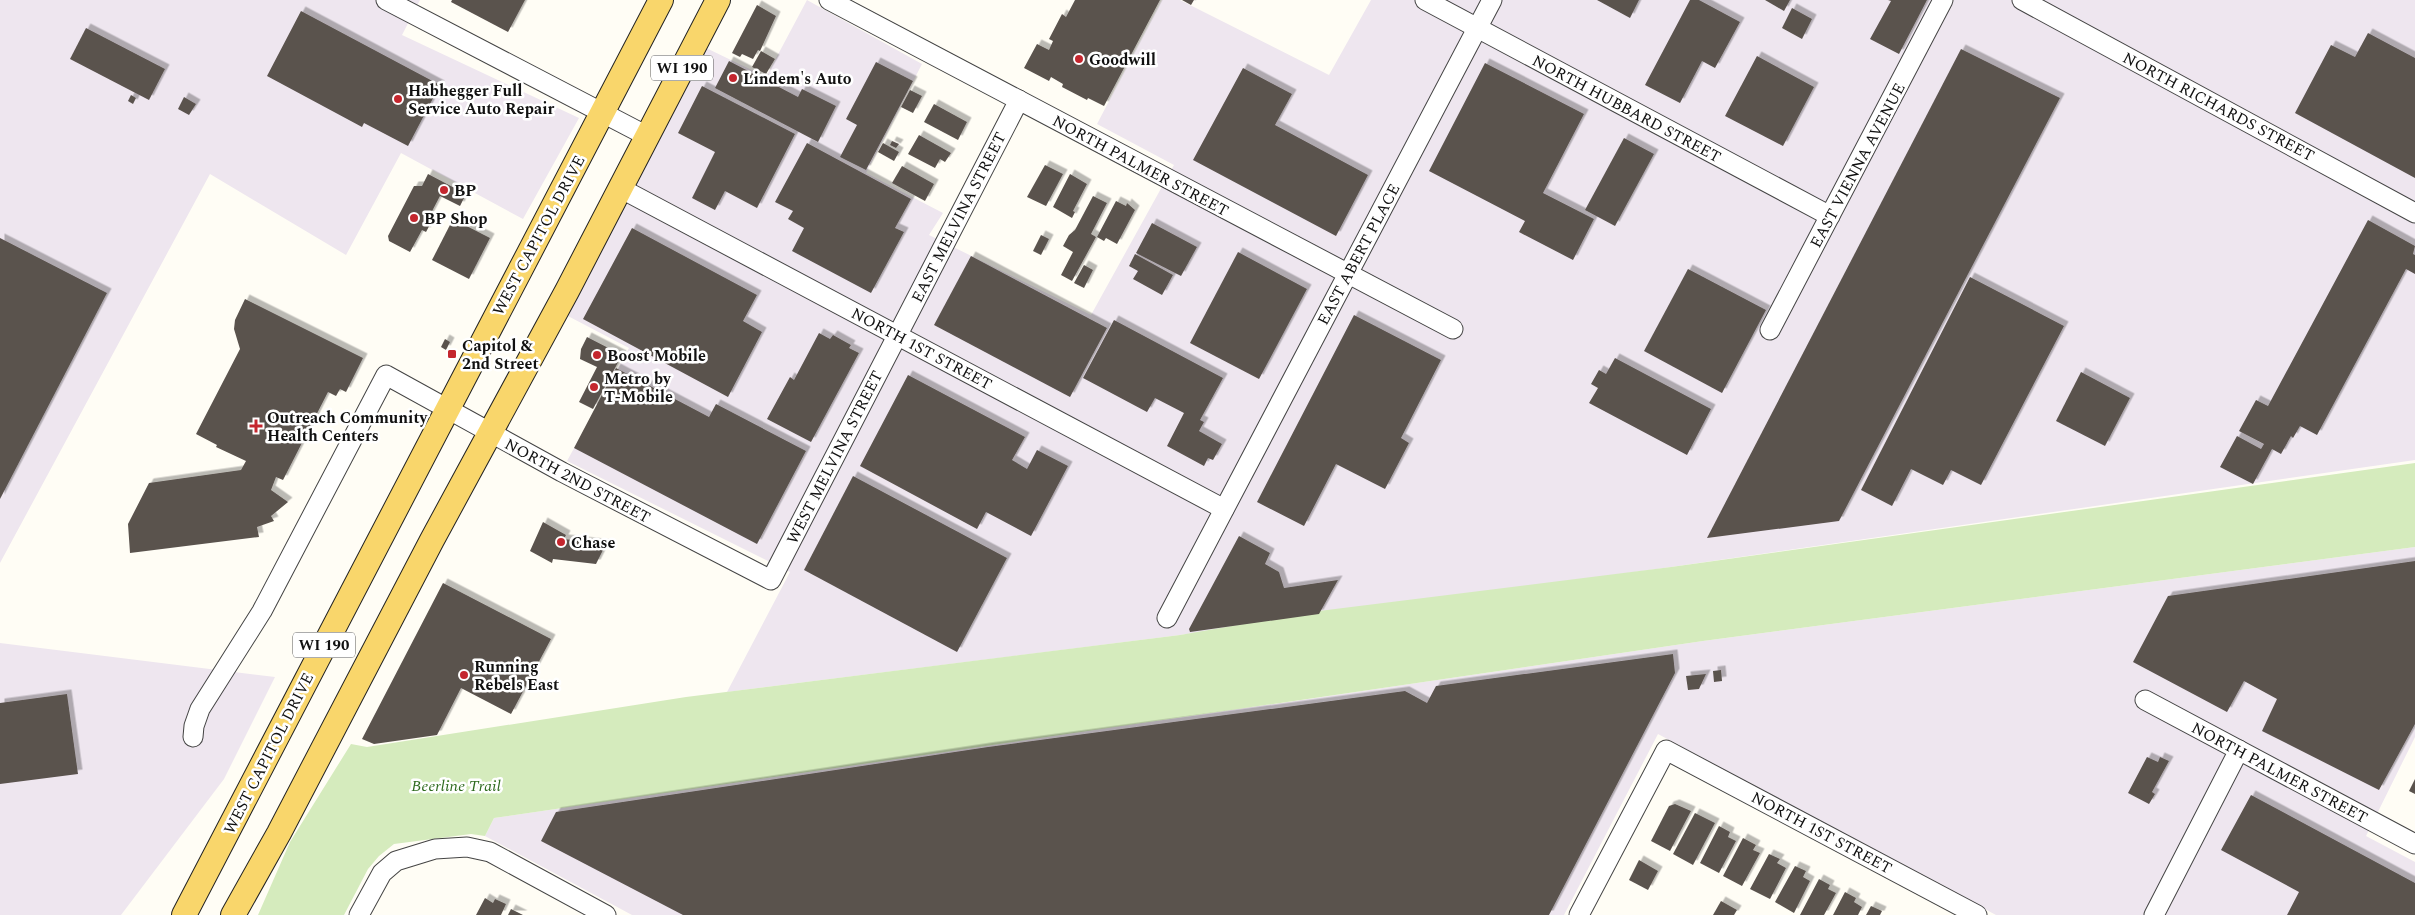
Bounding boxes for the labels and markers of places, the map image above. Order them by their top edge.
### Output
place label: Goodwill [1089,48,1156,72]
marker: Goodwill [1073,53,1085,65]
place label: Lindem's Auto [743,67,852,91]
marker: Lindem's Auto [727,72,739,84]
place label: Habhegger Full Service Auto Repair [408,79,554,121]
marker: Habhegger Full Service Auto Repair [392,93,404,105]
place label: BP [454,179,476,203]
marker: BP [438,184,450,196]
place label: BP Shop [424,207,487,231]
marker: BP Shop [408,212,420,224]
place label: Capitol & 2nd Street [462,334,539,376]
place label: Boost Mobile [607,344,706,368]
marker: Capitol & 2nd Street [446,348,458,360]
marker: Boost Mobile [591,349,603,361]
place label: Metro by T-Mobile [604,367,673,409]
marker: Metro by T-Mobile [588,381,600,393]
place label: Outreach Community Health Centers [267,406,429,448]
marker: Outreach Community Health Centers [249,419,263,433]
place label: Chase [571,531,615,555]
marker: Chase [555,536,567,548]
place label: Running Rebels East [474,655,559,697]
marker: Running Rebels East [458,669,470,681]

